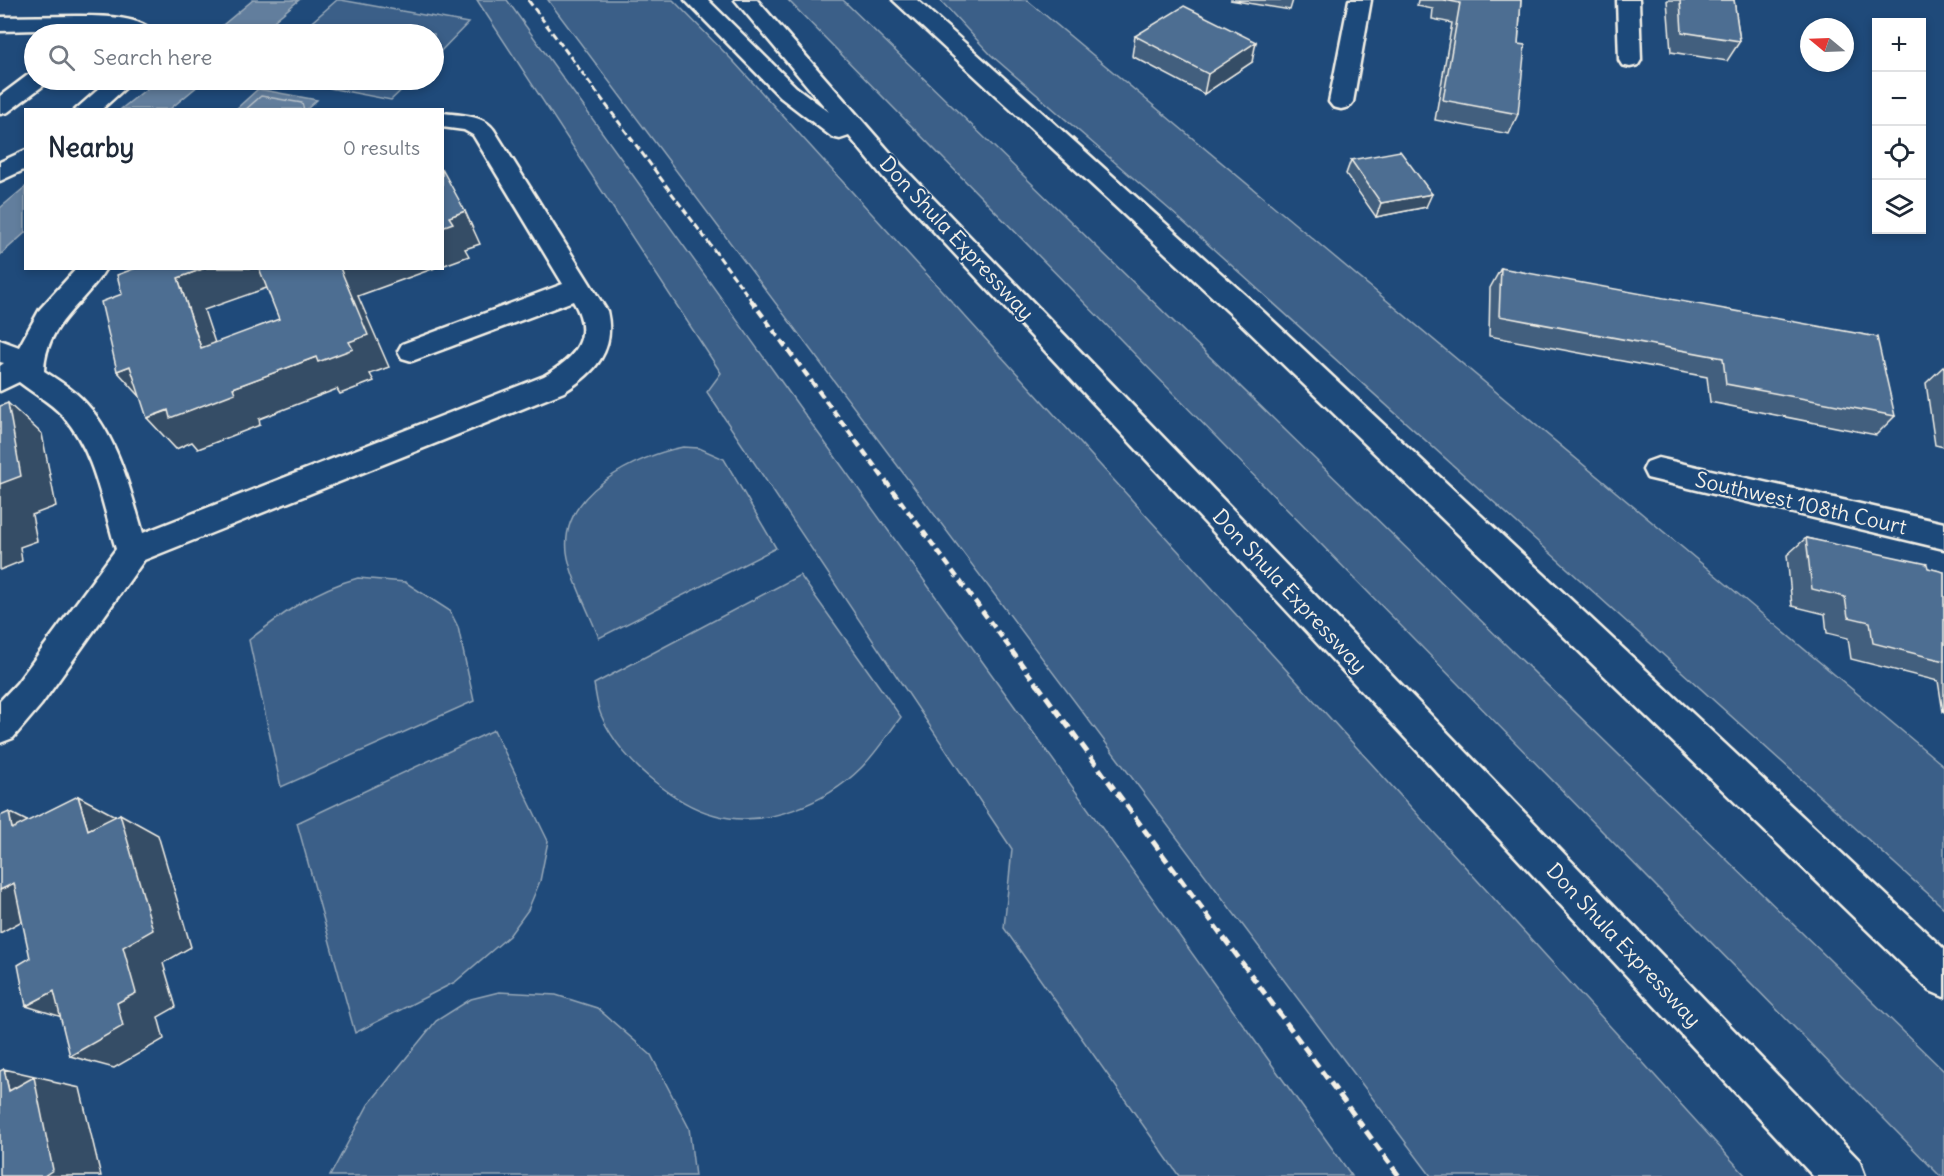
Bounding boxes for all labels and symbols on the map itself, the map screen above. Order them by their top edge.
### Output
north arrow [1800,18,1854,72]
street label: Don Shula Expressway [874,150,1040,326]
street label: Southwest 108th Court [1693,466,1909,540]
street label: Don Shula Expressway [1207,503,1373,679]
street label: Don Shula Expressway [1541,857,1707,1033]

